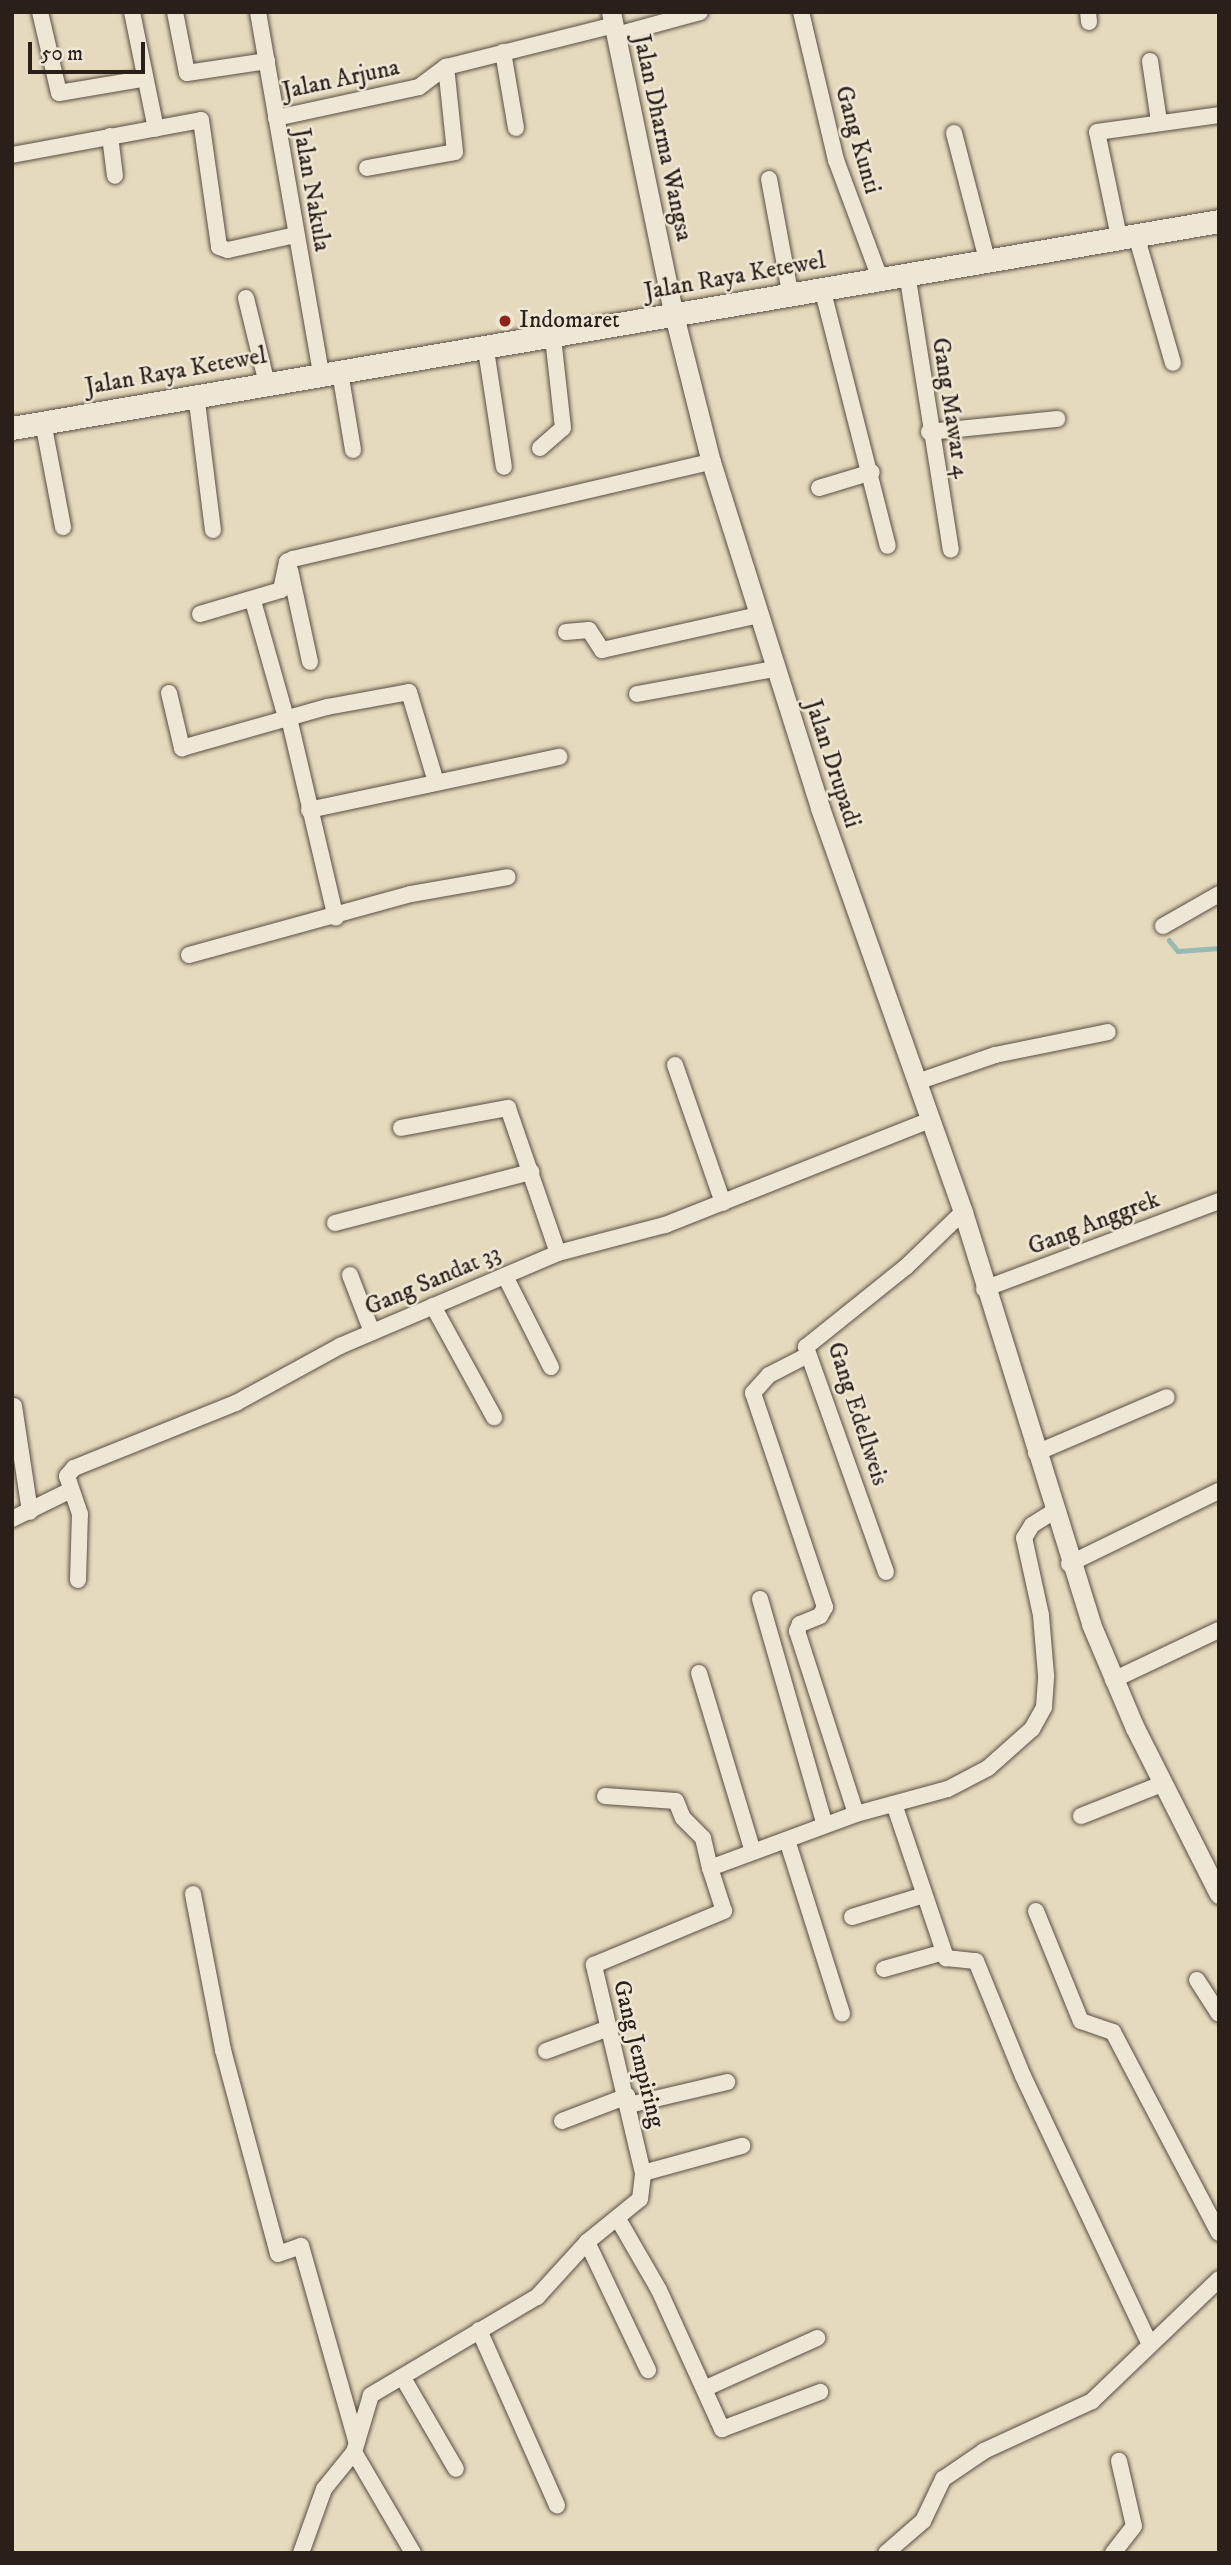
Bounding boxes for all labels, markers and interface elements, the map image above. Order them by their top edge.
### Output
scale bar [32,28,149,72]
street label: Jalan Dharma Wangsa [626,32,698,244]
text: 50 m [41,41,83,67]
street label: Jalan Arjuna [280,54,402,106]
street label: Gang Kunti [828,83,886,197]
street label: Jalan Nakula [286,126,336,254]
street label: Jalan Raya Ketewel [642,247,828,307]
place label: Indomaret [519,307,620,335]
marker: Indomaret [497,313,513,329]
street label: Gang Mawar 4 [925,336,975,480]
street label: Jalan Raya Ketewel [83,342,269,402]
street label: Jalan Drupadi [798,696,866,832]
street label: Gang Anggrek [1024,1186,1164,1262]
street label: Gang Sandat 33 [361,1240,505,1322]
street label: Gang Edellweis [820,1339,894,1489]
street label: Gang Jempiring [606,1977,670,2131]

